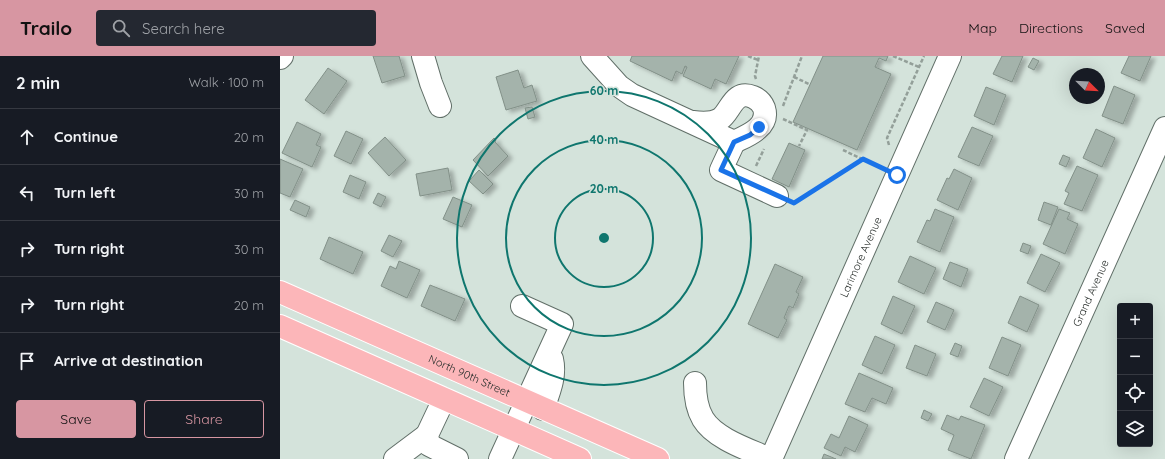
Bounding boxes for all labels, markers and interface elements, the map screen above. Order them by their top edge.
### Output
search box [96,10,376,46]
text: Trailo [20,16,72,40]
icon: search [110,17,132,39]
text: Search here [142,19,225,38]
text: Map [968,19,997,37]
text: Directions [1019,19,1083,37]
text: Saved [1105,19,1145,37]
north arrow [1069,68,1105,104]
text: 2 min [16,72,60,93]
text: Walk · 100 m [188,74,264,90]
text: 60 m [590,83,618,98]
route end [750,118,768,136]
icon: ahead [16,126,38,148]
text: Continue [54,127,118,146]
text: 20 m [234,129,264,145]
text: 40 m [590,132,618,147]
route start [888,166,906,184]
text: 20 m [590,181,618,196]
icon: left [16,182,38,204]
text: Turn left [54,183,116,202]
text: 30 m [234,185,264,201]
street label: Larimore Avenue [837,215,885,299]
centre of rings [597,231,611,245]
icon: right [16,238,38,260]
text: Turn right [54,239,125,258]
text: 30 m [234,241,264,257]
street label: Grand Avenue [1070,257,1112,329]
icon: right [16,294,38,316]
text: Turn right [54,295,125,314]
text: 20 m [234,297,264,313]
map controls [1117,303,1153,447]
button: + [1117,303,1153,339]
button: − [1117,339,1153,375]
icon: arrive [16,350,38,372]
text: Arrive at destination [54,351,203,370]
street label: North 90th Street [426,352,513,400]
button: locate [1117,375,1153,411]
button: Save [16,400,136,438]
button: Share [144,400,264,438]
button: layers [1117,411,1153,447]

